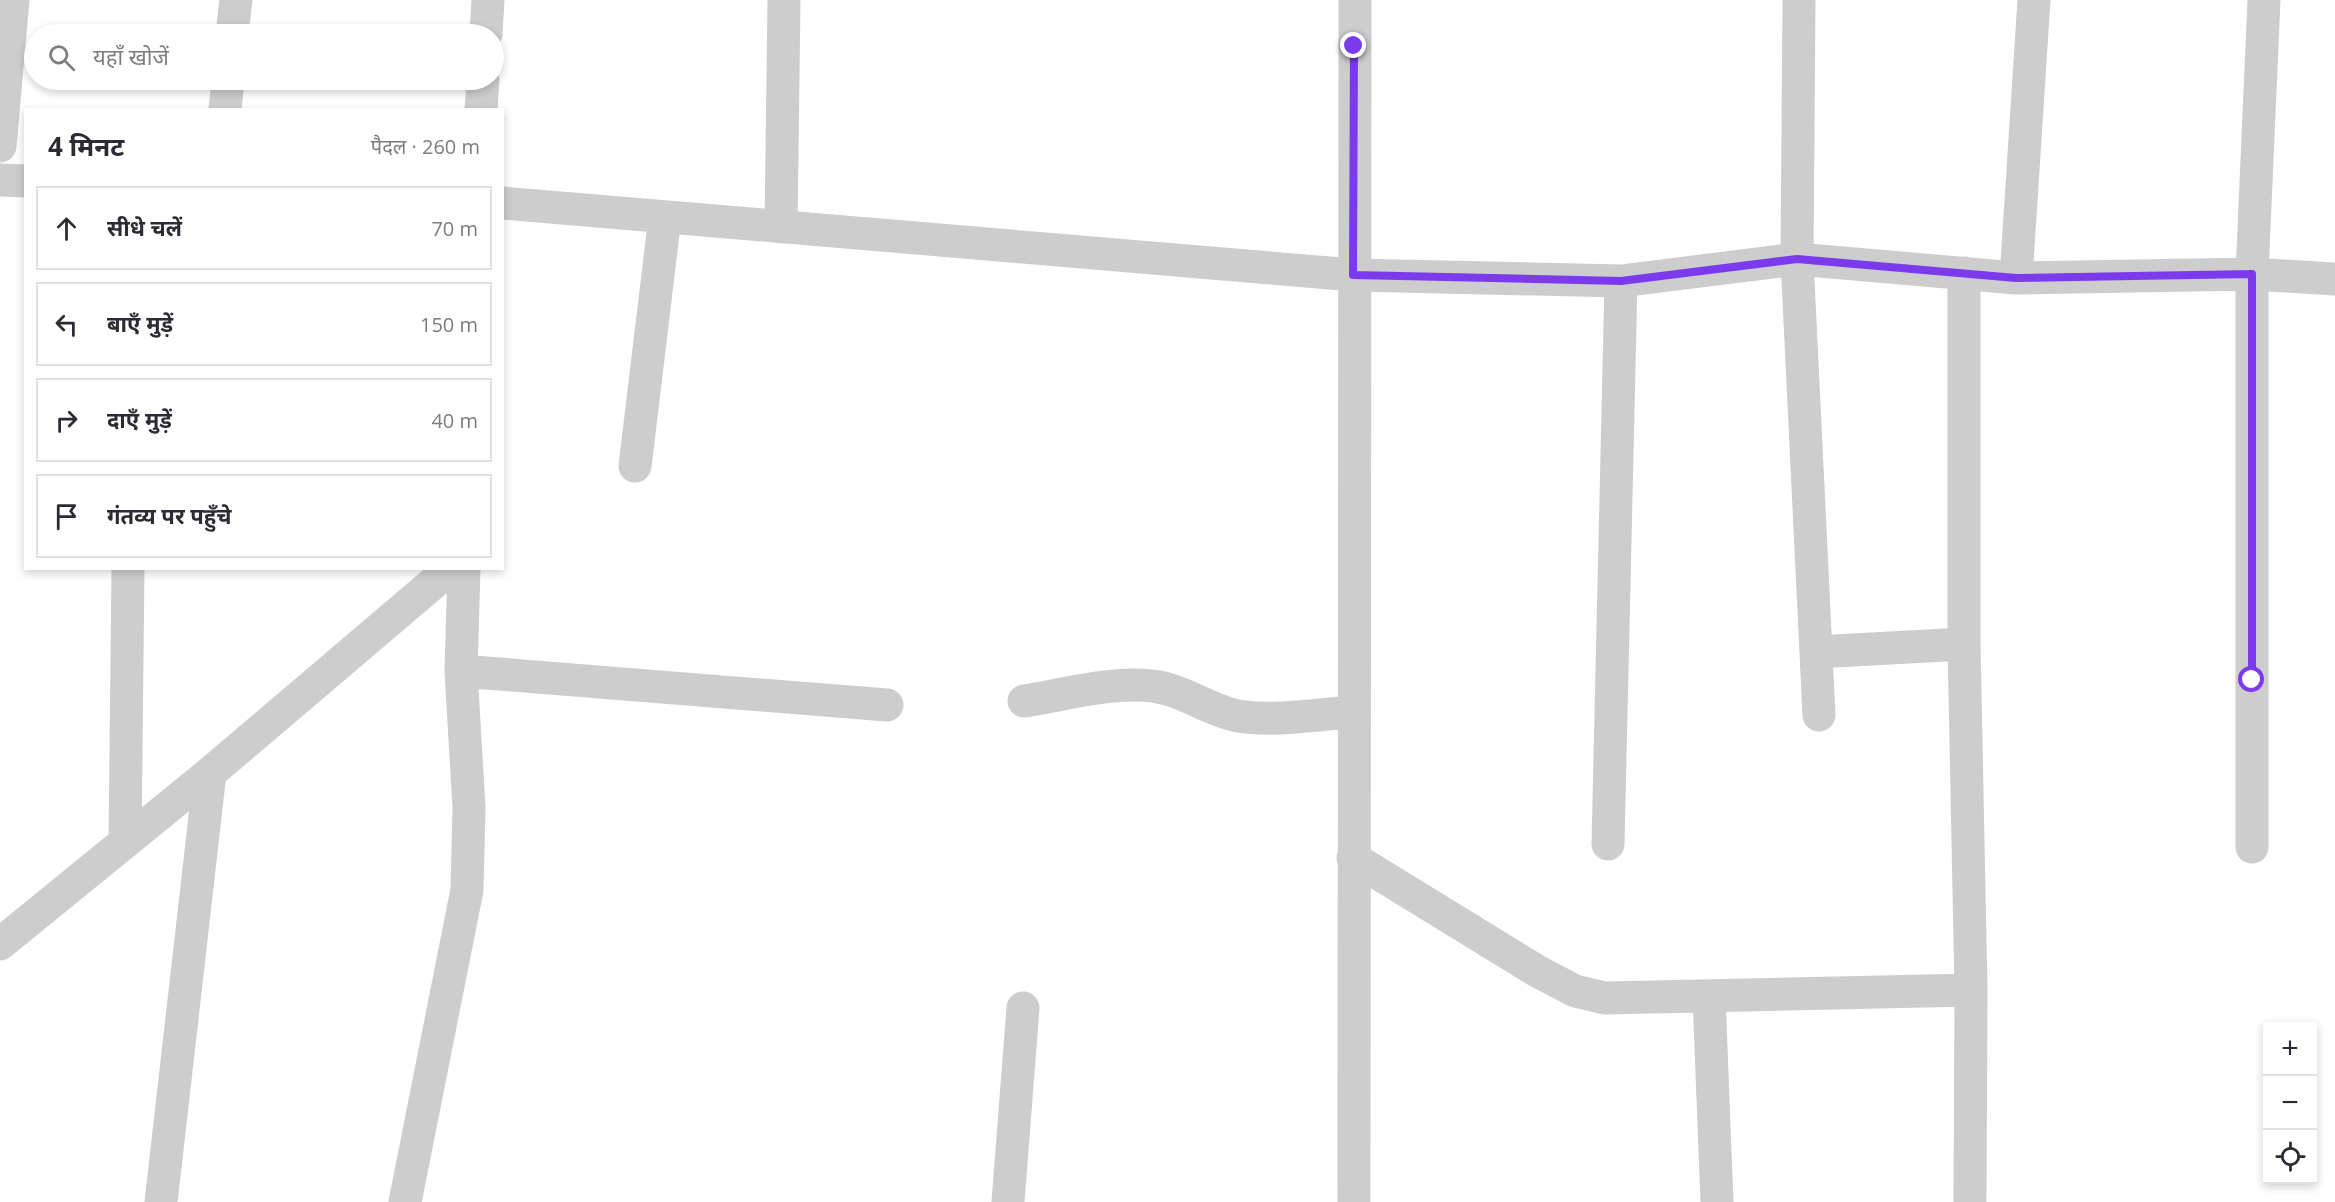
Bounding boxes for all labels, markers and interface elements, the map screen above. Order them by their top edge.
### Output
search box [24,24,504,90]
route end [1340,32,1366,58]
icon: search [45,41,78,74]
text: यहाँ खोजें [93,41,169,71]
text: 4 मिनट [48,128,124,164]
text: पैदल · 260 m [371,133,480,160]
icon: ahead [50,212,83,245]
text: सीधे चलें [107,212,182,242]
text: 70 m [431,215,478,242]
icon: left [50,308,83,341]
text: बाएँ मुड़ें [107,308,173,338]
text: 150 m [420,311,478,338]
icon: right [50,404,83,437]
text: दाएँ मुड़ें [107,404,172,434]
text: 40 m [431,407,478,434]
icon: arrive [50,500,83,533]
text: गंतव्य पर पहुँचे [107,500,232,530]
route start [2238,666,2264,692]
map controls [2263,1022,2317,1184]
button: + [2263,1022,2317,1076]
button: − [2263,1076,2317,1130]
button: locate [2263,1130,2317,1184]

